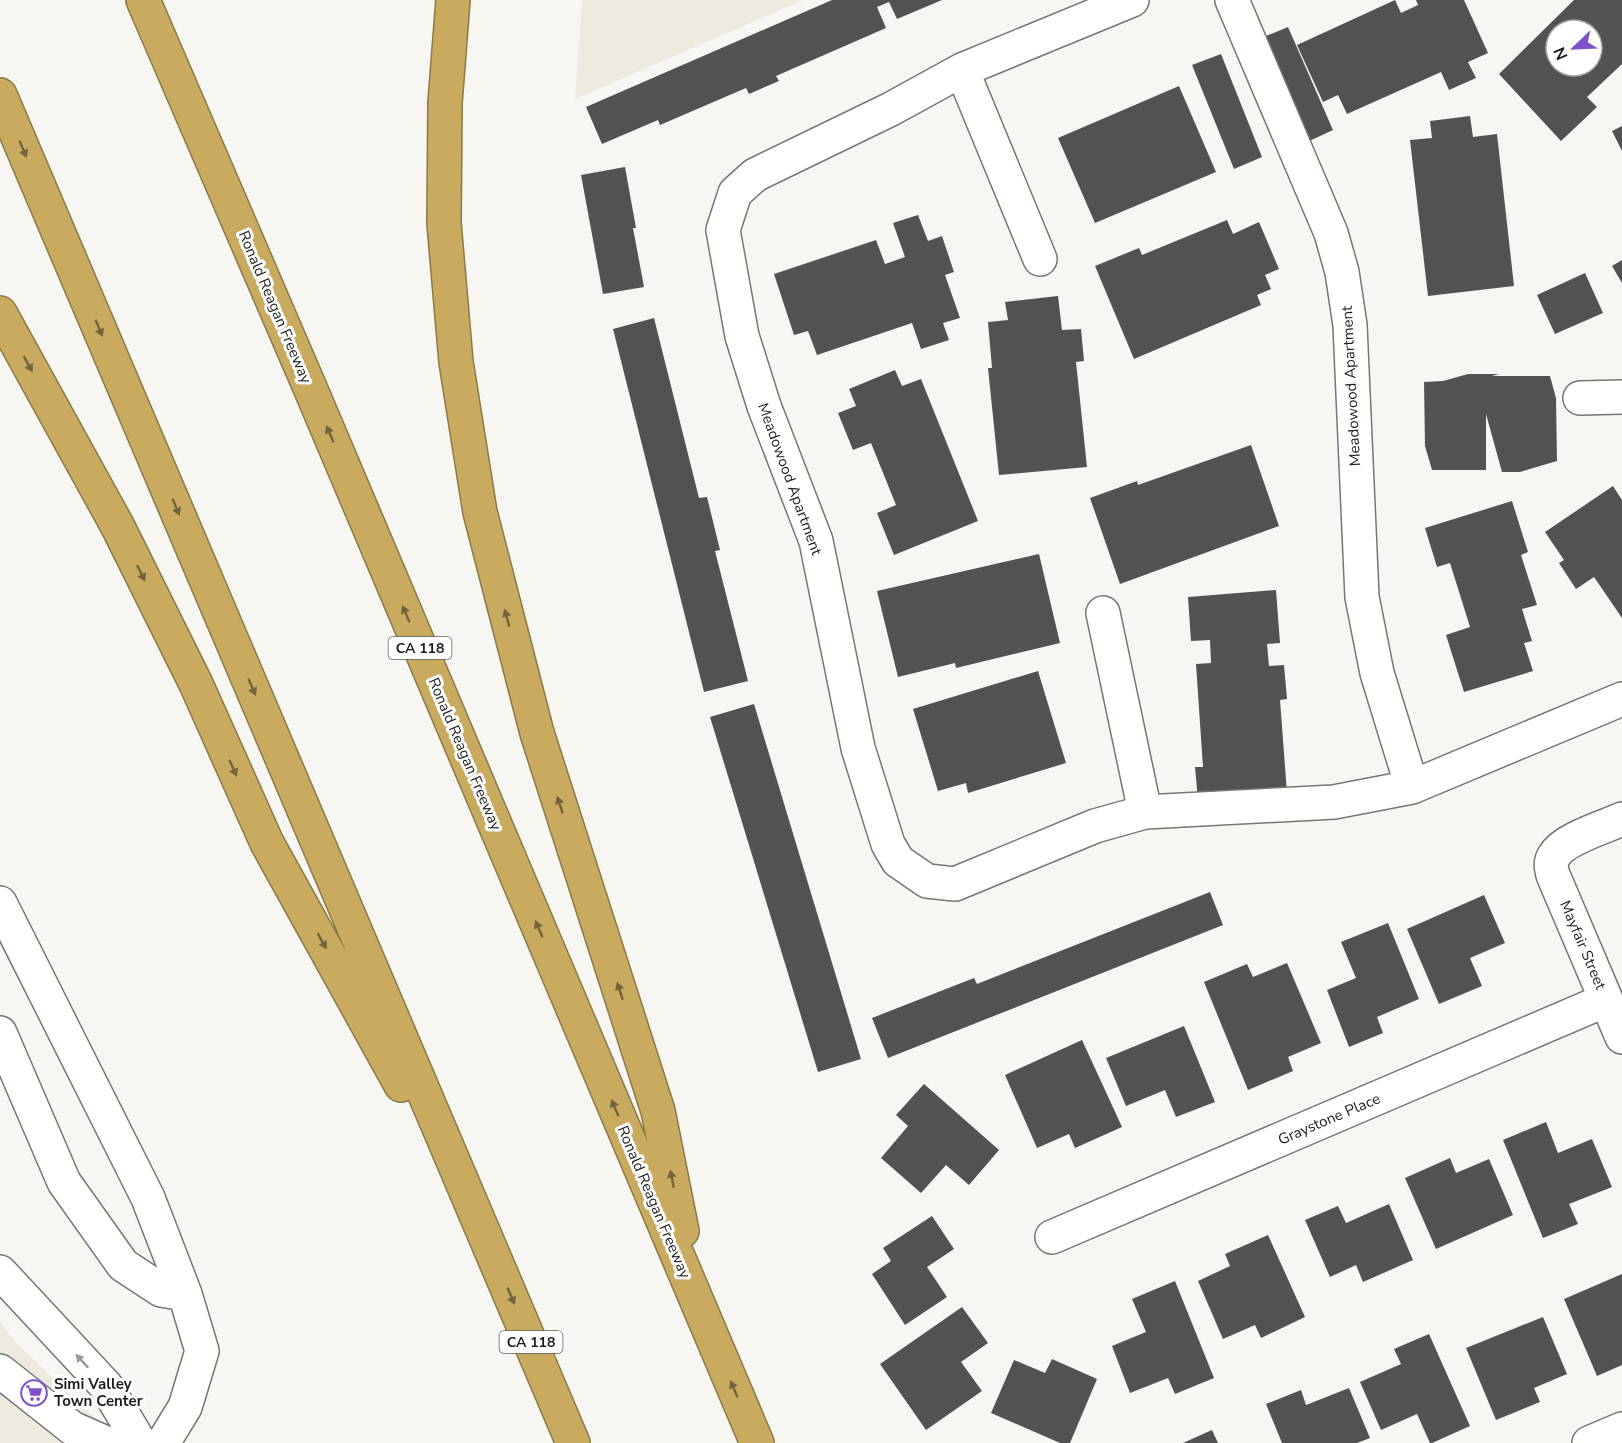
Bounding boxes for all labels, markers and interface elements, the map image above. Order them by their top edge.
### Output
north arrow [1544,18,1604,78]
text: N [1549,44,1574,63]
one-way arrow [18,140,28,158]
street label: Ronald Reagan Freeway [234,228,316,387]
street label: Meadowood Apartment [1337,304,1365,467]
one-way arrow [95,319,104,337]
one-way arrow [23,356,33,373]
street label: Meadowood Apartment [753,400,827,559]
one-way arrow [325,425,335,443]
one-way arrow [171,499,180,516]
one-way arrow [136,564,145,581]
one-way arrow [401,605,410,623]
one-way arrow [502,608,511,626]
road number: CA 118 [388,637,452,659]
street label: Ronald Reagan Freeway [424,675,506,834]
one-way arrow [248,678,257,696]
one-way arrow [229,759,238,776]
one-way arrow [555,796,564,814]
street label: Mayfair Street [1555,897,1611,993]
one-way arrow [534,920,543,938]
one-way arrow [317,933,327,950]
one-way arrow [615,982,624,1000]
street label: Graystone Place [1275,1088,1383,1150]
one-way arrow [610,1099,620,1117]
street label: Ronald Reagan Freeway [613,1123,695,1282]
one-way arrow [667,1169,676,1188]
one-way arrow [506,1287,516,1305]
road number: CA 118 [500,1331,562,1353]
one-way arrow [76,1354,90,1368]
place label: Simi Valley Town Center [54,1374,143,1411]
supermarket icon: Simi Valley Town Center [19,1378,49,1408]
one-way arrow [729,1380,739,1398]

